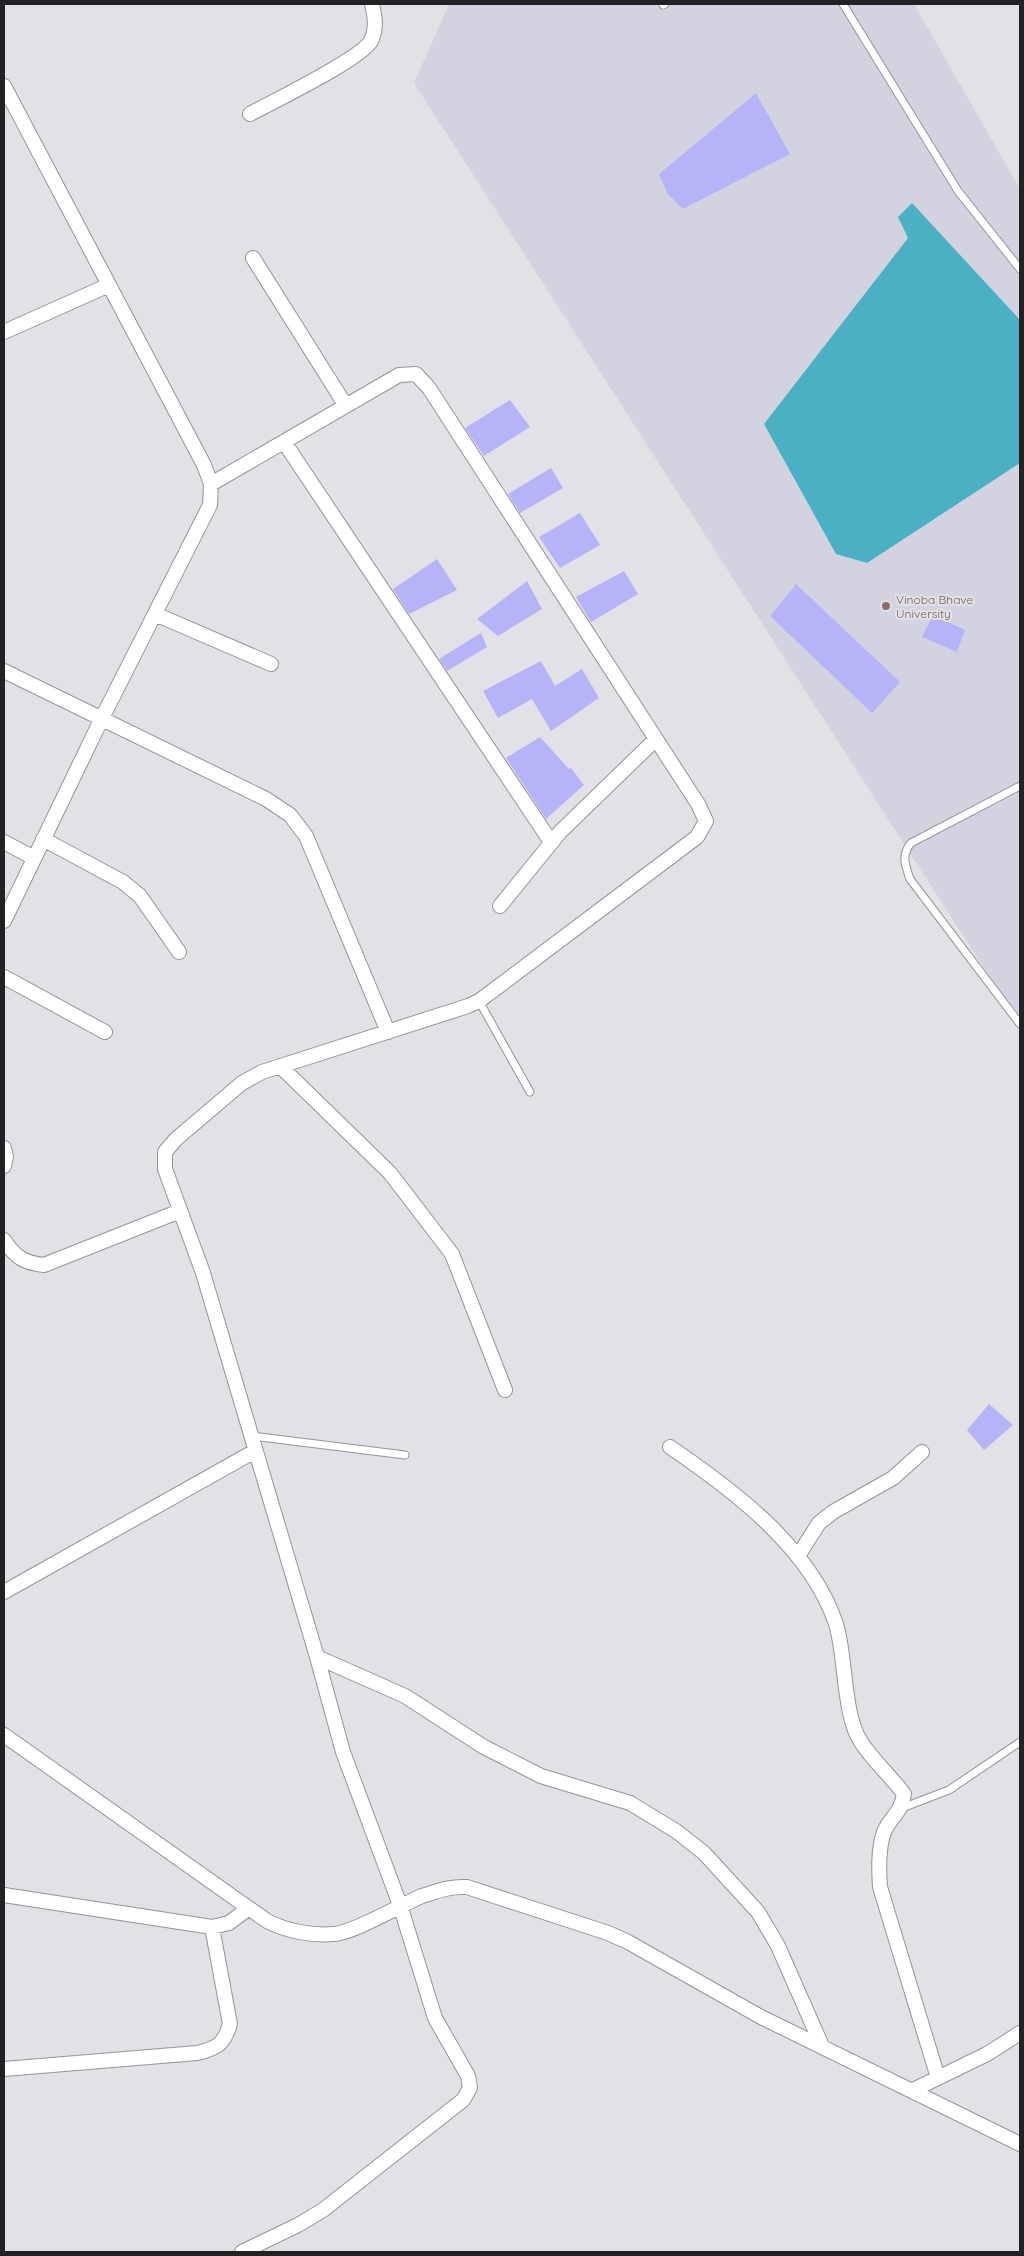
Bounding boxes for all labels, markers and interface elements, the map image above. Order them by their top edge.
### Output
place label: Vinoba Bhave University [896,592,974,621]
marker: Vinoba Bhave University [880,600,892,612]

